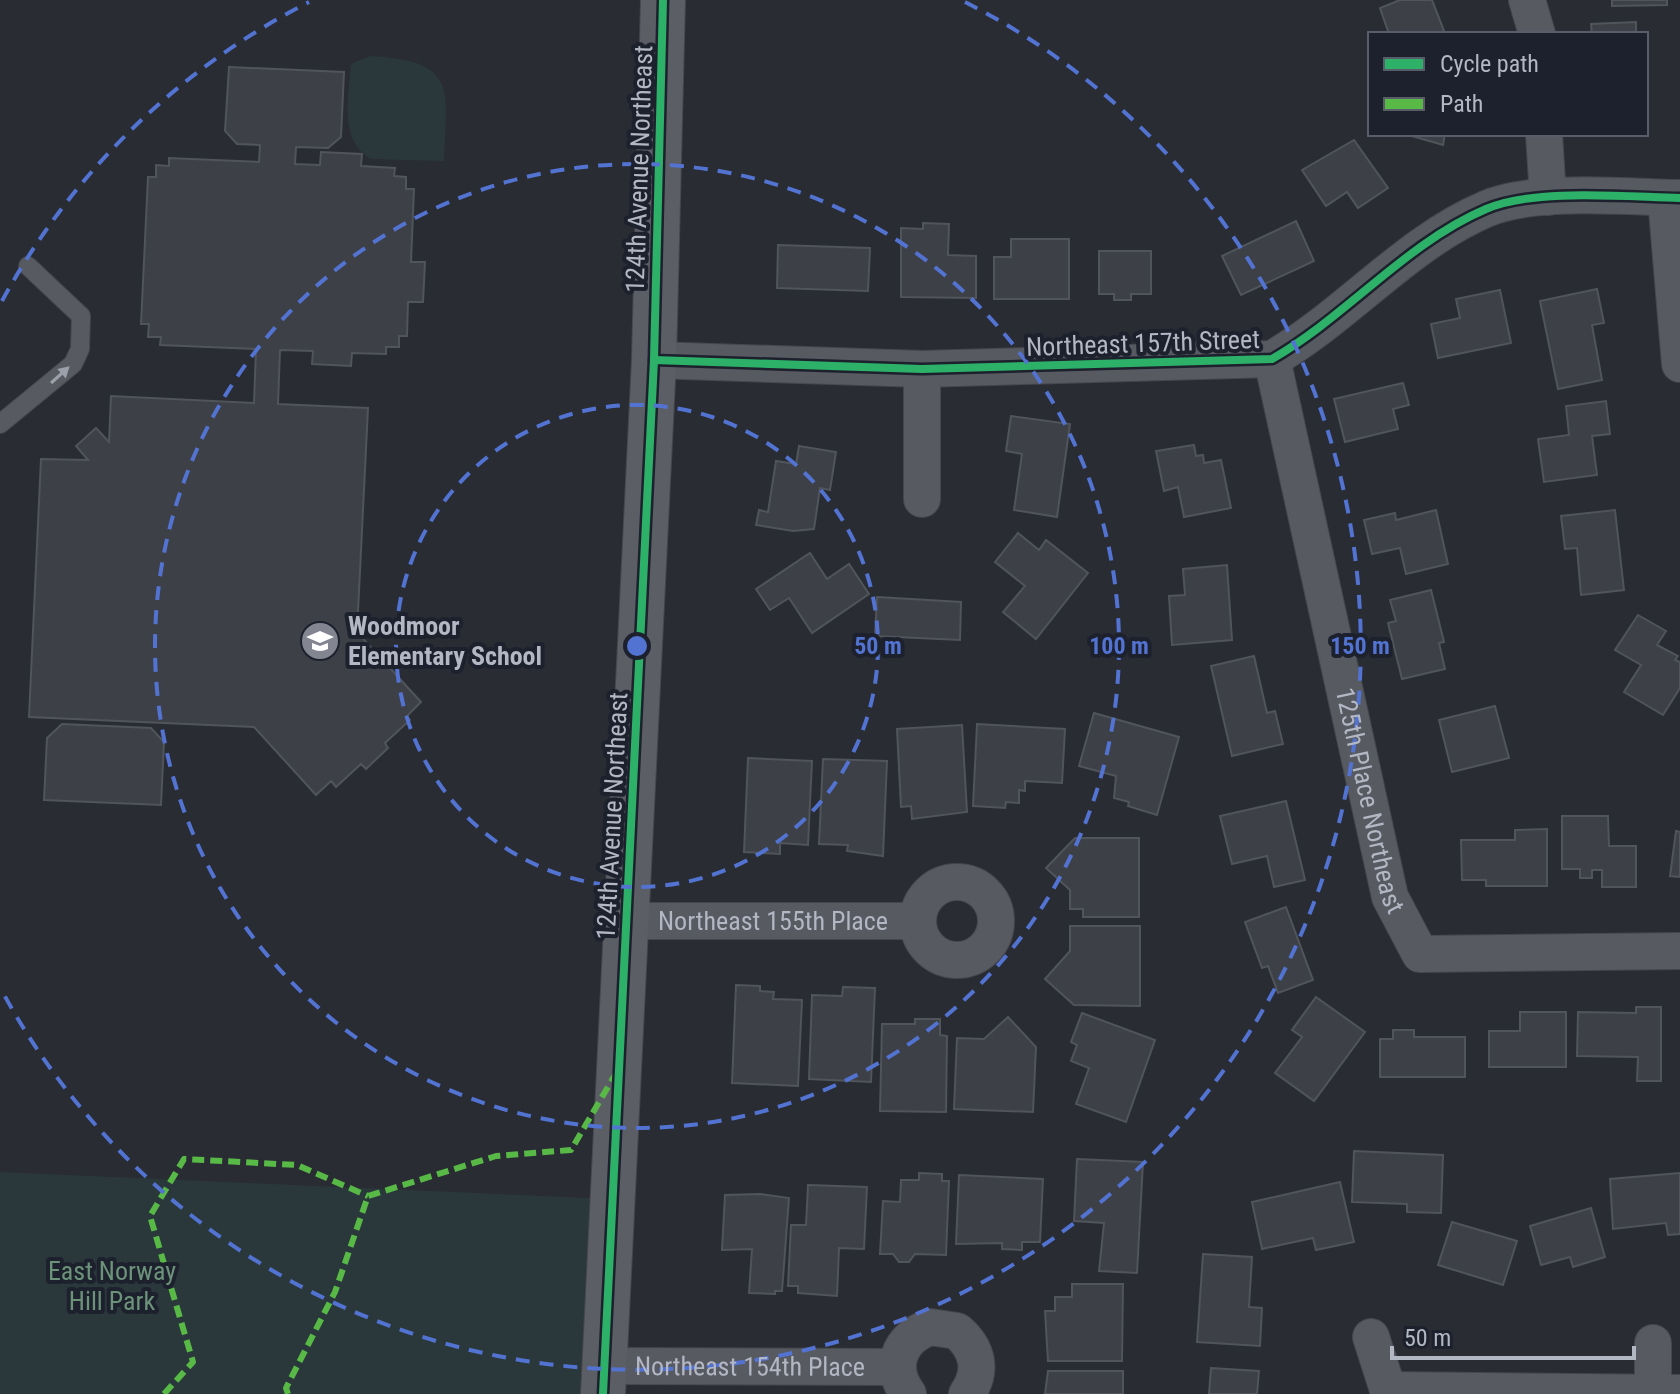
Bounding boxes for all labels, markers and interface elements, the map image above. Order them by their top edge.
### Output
legend [1368,32,1648,136]
street label: 124th Avenue Northeast [620,45,658,293]
text: Cycle path [1440,50,1539,78]
text: Path [1440,90,1483,118]
street label: Northeast 157th Street [1026,324,1260,362]
one-way arrow [49,367,69,384]
place label: Woodmoor Elementary School [348,611,542,671]
school or university icon: Woodmoor Elementary School [299,620,341,662]
centre of rings [623,632,651,660]
text: 50 m [854,632,902,660]
text: 100 m [1089,632,1149,660]
text: 150 m [1330,632,1390,660]
street label: 125th Place Northeast [1330,685,1411,918]
street label: 124th Avenue Northeast [591,692,633,940]
street label: Northeast 155th Place [658,906,888,936]
park label: East Norway Hill Park [48,1256,176,1316]
scale bar [1392,1310,1634,1360]
text: 50 m [1404,1324,1451,1352]
street label: Northeast 154th Place [635,1351,865,1382]

